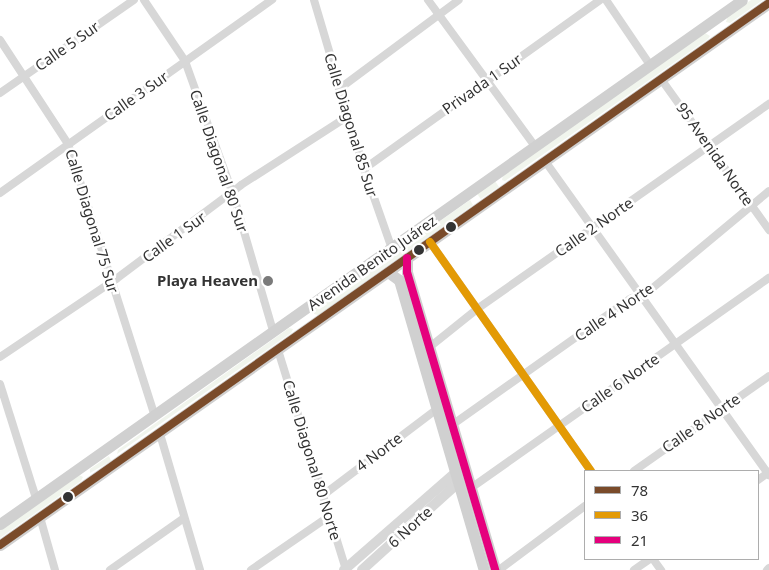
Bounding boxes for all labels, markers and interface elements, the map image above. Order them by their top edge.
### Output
street label: Calle 5 Sur [31,17,103,75]
street label: Privada 1 Sur [439,50,525,118]
street label: Calle Diagonal 85 Sur [321,51,381,199]
street label: Calle 3 Sur [100,67,172,125]
street label: Calle Diagonal 80 Sur [186,87,252,235]
street label: 95 Avenida Norte [673,99,757,209]
street label: Calle Diagonal 75 Sur [62,147,122,295]
street label: Calle 2 Norte [552,194,636,260]
street label: Calle 1 Sur [139,208,209,266]
street label: Avenida Benito Juárez [304,212,440,314]
unlabelled marker [446,222,456,232]
unlabelled marker [414,245,424,255]
place label: Playa Heaven [157,272,258,290]
marker: Playa Heaven [262,275,274,287]
street label: Calle 4 Norte [571,279,657,345]
street label: Calle 6 Norte [578,350,662,416]
street label: Calle Diagonal 80 Norte [279,378,345,542]
street label: Calle 8 Norte [659,390,743,456]
street label: 4 Norte [352,429,406,475]
legend [584,470,759,560]
text: 78 [631,480,648,500]
unlabelled marker [63,492,73,502]
street label: 6 Norte [384,503,436,551]
text: 36 [631,505,648,525]
text: 21 [631,530,648,550]

